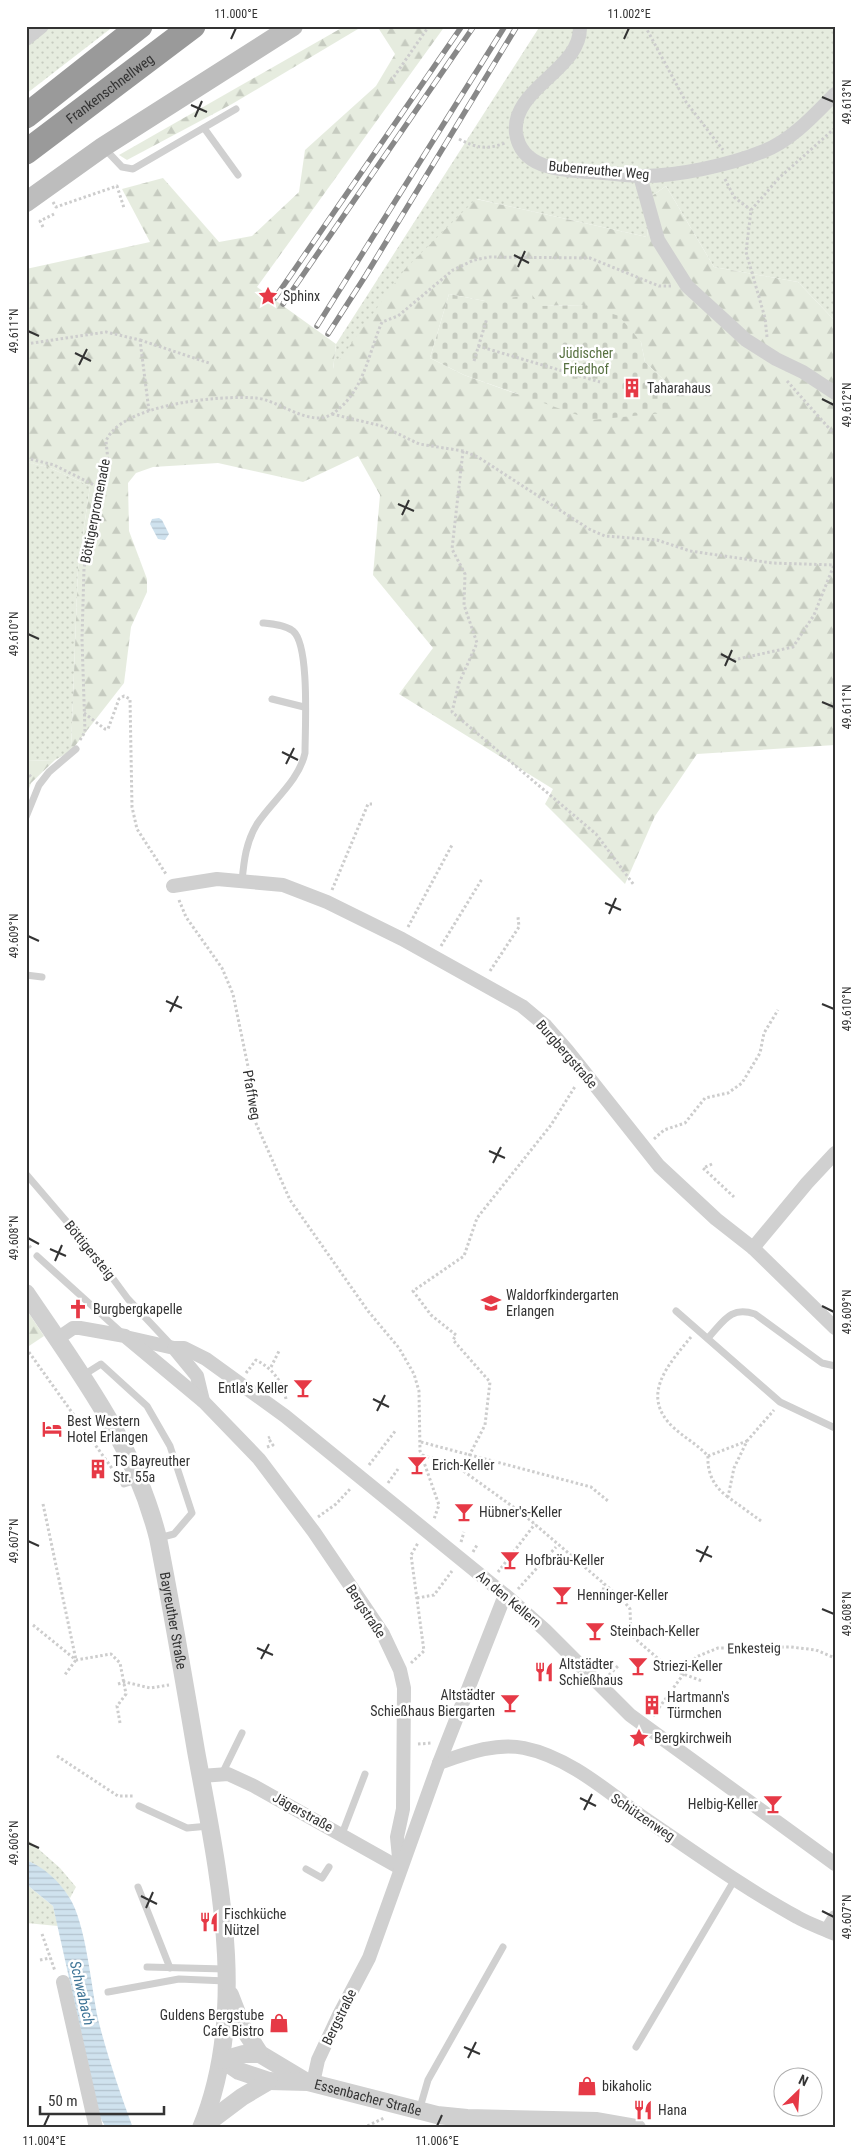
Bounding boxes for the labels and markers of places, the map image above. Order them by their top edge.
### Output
place icon: Sphinx [257,285,279,307]
place label: Sphinx [283,288,320,304]
building icon: Taharahaus [621,377,643,399]
place label: Taharahaus [647,380,711,396]
place label: Waldorfkindergarten Erlangen [506,1287,619,1319]
school or university icon: Waldorfkindergarten Erlangen [480,1292,502,1314]
church icon: Burgbergkapelle [67,1298,89,1320]
place label: Burgbergkapelle [93,1301,183,1317]
bar icon: Entla's Keller [292,1377,314,1399]
place label: Entla's Keller [218,1380,288,1396]
place label: Best Western Hotel Erlangen [67,1413,148,1445]
hotel icon: Best Western Hotel Erlangen [41,1418,63,1440]
place label: TS Bayreuther Str. 55a [113,1453,190,1485]
bar icon: Erich-Keller [406,1454,428,1476]
place label: Erich-Keller [432,1457,494,1473]
building icon: TS Bayreuther Str. 55a [87,1458,109,1480]
bar icon: Hübner's-Keller [453,1501,475,1523]
place label: Hübner's-Keller [479,1504,562,1520]
bar icon: Hofbräu-Keller [499,1549,521,1571]
place label: Hofbräu-Keller [525,1552,604,1568]
bar icon: Henninger-Keller [551,1584,573,1606]
place label: Henninger-Keller [577,1587,668,1603]
bar icon: Steinbach-Keller [584,1620,606,1642]
place label: Steinbach-Keller [610,1623,700,1639]
bar icon: Striezi-Keller [627,1655,649,1677]
place label: Altstädter Schießhaus [559,1656,623,1688]
place label: Striezi-Keller [653,1658,723,1674]
restaurant icon: Altstädter Schießhaus [533,1661,555,1683]
place label: Altstädter Schießhaus Biergarten [370,1687,495,1719]
place label: Hartmann's Türmchen [667,1689,730,1721]
bar icon: Altstädter Schießhaus Biergarten [499,1692,521,1714]
building icon: Hartmann's Türmchen [641,1694,663,1716]
place icon: Bergkirchweih [628,1727,650,1749]
place label: Bergkirchweih [654,1730,732,1746]
bar icon: Helbig-Keller [762,1793,784,1815]
place label: Helbig-Keller [688,1796,758,1812]
place label: Fischküche Nützel [224,1906,287,1938]
restaurant icon: Fischküche Nützel [198,1911,220,1933]
place label: Guldens Bergstube Cafe Bistro [160,2007,264,2039]
shop icon: Guldens Bergstube Cafe Bistro [268,2012,290,2034]
shop icon: bikaholic [576,2075,598,2097]
place label: bikaholic [602,2078,652,2094]
restaurant icon: Hana [632,2099,654,2121]
place label: Hana [658,2102,687,2118]

